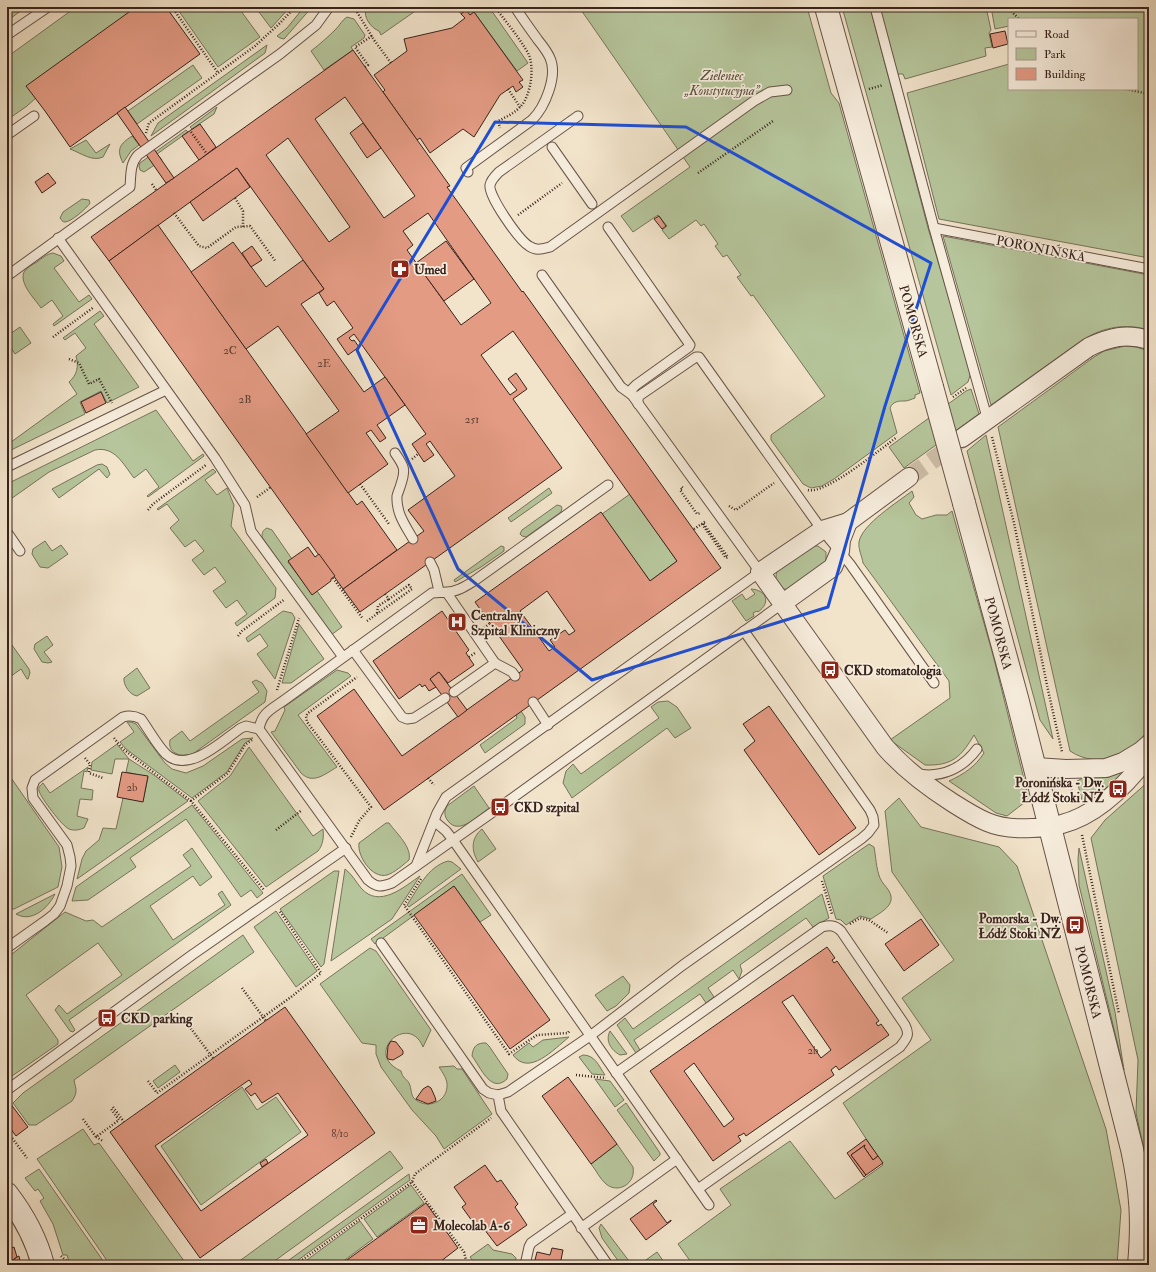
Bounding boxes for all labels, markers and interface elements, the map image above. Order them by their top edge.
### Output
legend [1008,18,1138,90]
text: Road [1044,27,1069,42]
text: Park [1044,47,1066,62]
text: Building [1044,67,1087,82]
park label: Zieleniec „Konstytucyjna” [684,68,761,99]
street label: PORONIŃSKA [995,232,1088,266]
pharmacy icon: Umed [389,258,411,280]
place label: Umed [414,262,447,278]
street label: POMORSKA [895,283,931,360]
house number: 2C [223,344,237,357]
house number: 2E [317,357,331,370]
house number: 2B [239,393,251,406]
house number: 251 [465,413,479,426]
street label: POMORSKA [981,595,1016,672]
place label: Centralny Szpital Kliniczny [471,608,561,640]
hospital icon: Centralny Szpital Kliniczny [446,611,468,633]
bus stop icon: CKD stomatologia [819,659,841,681]
place label: CKD stomatologia [844,663,942,680]
place label: Poronińska - Dw. Łódź Stoki NŻ [1015,775,1104,806]
bus stop icon: Poronińska - Dw. Łódź Stoki NŻ [1107,778,1129,800]
house number: 2b [127,781,138,794]
bus stop icon: CKD szpital [489,796,511,818]
place label: CKD szpital [514,800,580,817]
place label: Pomorska - Dw. Łódź Stoki NŻ [978,911,1061,942]
bus stop icon: Pomorska - Dw. Łódź Stoki NŻ [1064,914,1086,936]
street label: POMORSKA [1071,944,1105,1021]
bus stop icon: CKD parking [96,1007,118,1029]
place label: CKD parking [121,1011,193,1028]
house number: 2b [808,1044,819,1057]
house number: 8/10 [331,1127,349,1140]
office icon: Molecolab A-6 [408,1214,430,1236]
place label: Molecolab A-6 [432,1218,511,1234]

